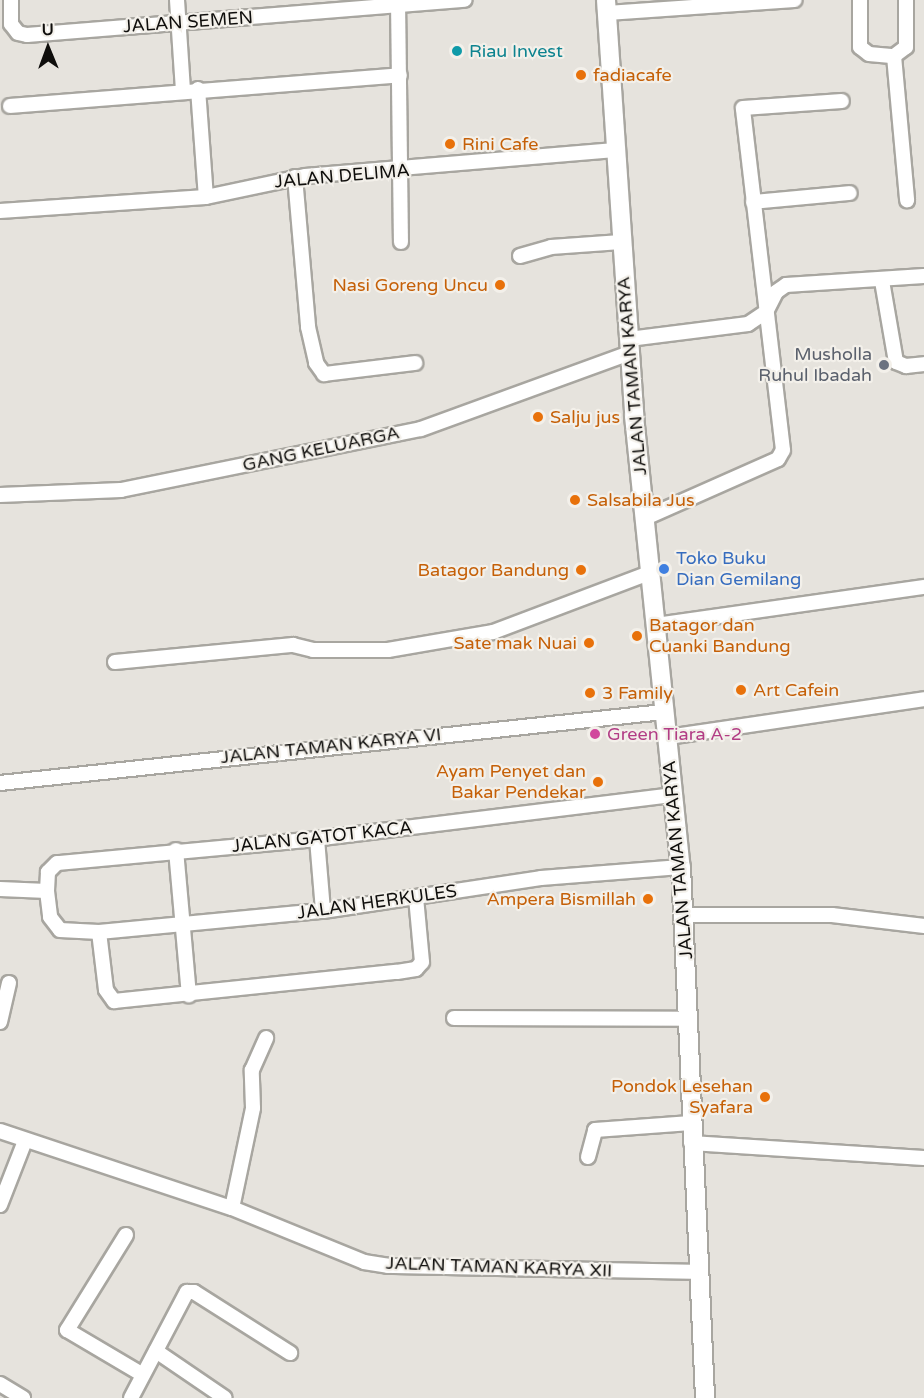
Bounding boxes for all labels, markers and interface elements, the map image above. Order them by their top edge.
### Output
street label: JALAN SEMEN [122,7,254,37]
north arrow [18,18,78,78]
text: U [41,20,54,40]
place label: Riau Invest [469,40,563,62]
marker: Riau Invest [450,44,464,58]
place label: fadiacafe [593,64,672,86]
marker: fadiacafe [574,68,588,82]
place label: Rini Cafe [462,133,538,155]
marker: Rini Cafe [443,137,457,151]
street label: JALAN DELIMA [273,159,411,193]
place label: Nasi Goreng Uncu [332,274,488,296]
street label: JALAN TAMAN KARYA [613,276,651,476]
marker: Nasi Goreng Uncu [493,278,507,292]
place label: Musholla Ruhul Ibadah [758,344,872,386]
marker: Musholla Ruhul Ibadah [877,358,891,372]
place label: Salju jus [550,406,620,428]
marker: Salju jus [531,410,545,424]
street label: GANG KELUARGA [241,422,401,476]
place label: Salsabila Jus [587,489,695,511]
marker: Salsabila Jus [568,493,582,507]
place label: Toko Buku Dian Gemilang [676,548,801,590]
place label: Batagor Bandung [418,559,569,581]
marker: Toko Buku Dian Gemilang [657,562,671,576]
marker: Batagor Bandung [574,563,588,577]
place label: Batagor dan Cuanki Bandung [649,615,791,658]
marker: Batagor dan Cuanki Bandung [630,629,644,643]
place label: Sate mak Nuai [453,632,577,654]
marker: Sate mak Nuai [582,636,596,650]
place label: Art Cafein [753,679,839,701]
place label: 3 Family [602,682,673,704]
marker: Art Cafein [734,683,748,697]
marker: 3 Family [583,686,597,700]
place label: Green Tiara A-2 [607,723,742,745]
street label: JALAN TAMAN KARYA VI [220,724,442,768]
marker: Green Tiara A-2 [588,727,602,741]
street label: JALAN TAMAN KARYA [659,760,697,960]
place label: Ayam Penyet dan Bakar Pendekar [436,761,586,804]
marker: Ayam Penyet dan Bakar Pendekar [591,775,605,789]
street label: JALAN GATOT KACA [231,817,413,857]
street label: JALAN HERKULES [296,880,458,924]
place label: Ampera Bismillah [486,888,636,910]
marker: Ampera Bismillah [641,892,655,906]
place label: Pondok Lesehan Syafara [611,1076,753,1118]
marker: Pondok Lesehan Syafara [758,1090,772,1104]
street label: JALAN TAMAN KARYA XII [385,1252,613,1282]

